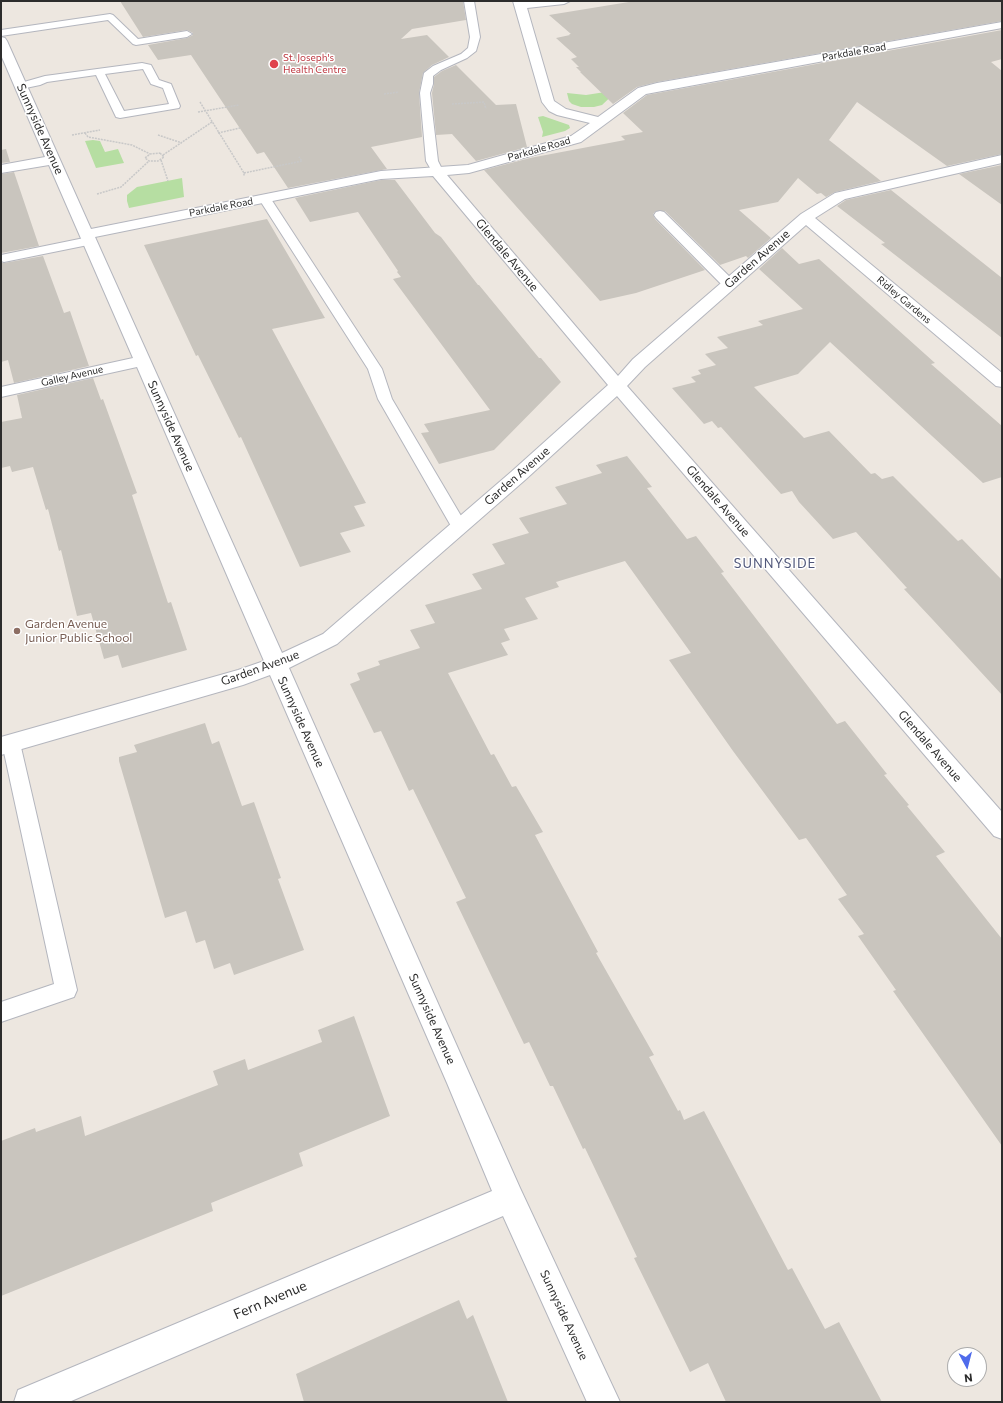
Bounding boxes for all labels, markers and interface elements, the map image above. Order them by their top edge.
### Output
street label: Parkdale Road [821,40,887,64]
place label: St. Joseph's Health Centre [283,52,346,76]
marker: St. Joseph's Health Centre [268,58,280,70]
street label: Sunnyside Avenue [14,81,66,177]
street label: Parkdale Road [506,134,572,164]
street label: Parkdale Road [188,195,254,219]
street label: Glendale Avenue [473,216,541,294]
street label: Garden Avenue [721,227,793,291]
street label: Ridley Gardens [874,274,934,326]
street label: Galley Avenue [40,363,104,389]
street label: Sunnyside Avenue [145,378,197,474]
street label: Garden Avenue [481,444,553,508]
street label: Glendale Avenue [683,462,753,540]
district label: SUNNYSIDE [734,556,816,572]
place label: Garden Avenue Junior Public School [25,617,132,645]
marker: Garden Avenue Junior Public School [12,626,22,636]
street label: Garden Avenue [219,647,301,689]
street label: Sunnyside Avenue [275,674,327,770]
street label: Glendale Avenue [895,707,965,785]
street label: Sunnyside Avenue [406,971,458,1067]
street label: Sunnyside Avenue [537,1268,591,1362]
street label: Fern Avenue [231,1277,309,1323]
north arrow [947,1347,987,1387]
text: N [964,1371,973,1385]

